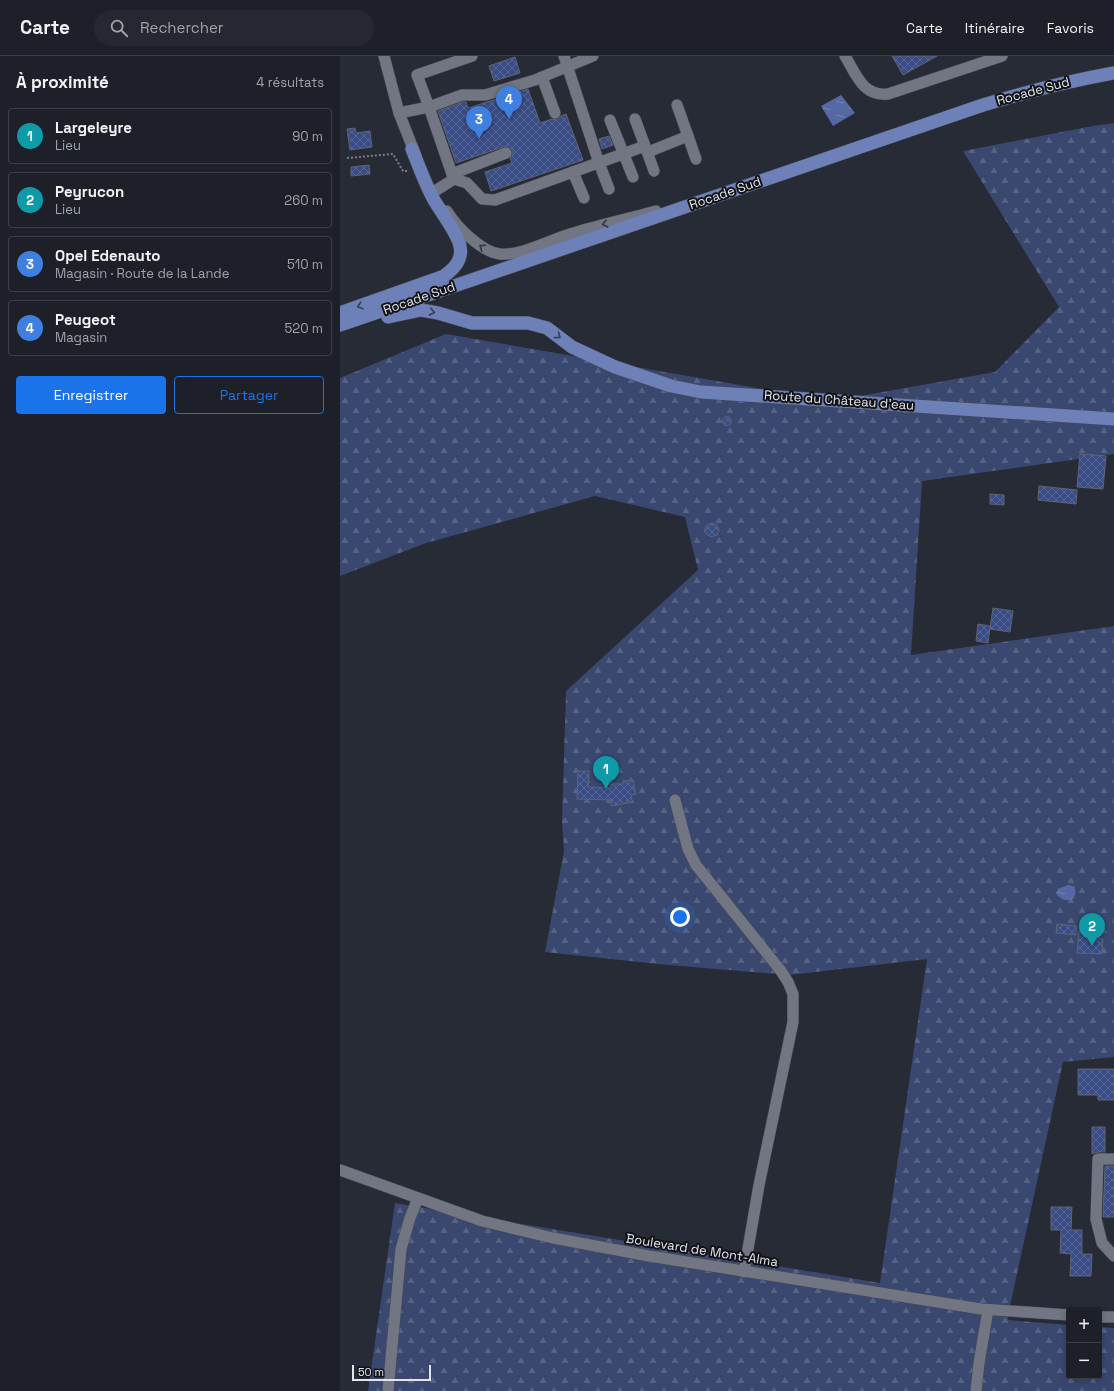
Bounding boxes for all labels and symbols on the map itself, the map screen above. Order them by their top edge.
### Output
street label: Rocade Sud [995,73,1071,109]
pin: 4 [496,86,522,119]
pin: 3 [466,106,492,139]
street label: Rocade Sud [687,173,763,213]
one-way arrow [602,220,609,228]
one-way arrow [479,245,486,252]
street label: Rocade Sud [381,278,457,318]
one-way arrow [356,301,363,310]
one-way arrow [429,307,436,315]
one-way arrow [553,331,560,338]
street label: Route du Château d'eau [763,386,915,414]
pin: 1 [593,756,619,789]
your location [670,907,690,927]
pin: 2 [1079,913,1105,946]
street label: Boulevard de Mont-Alma [625,1230,780,1271]
scale bar [352,1363,431,1382]

